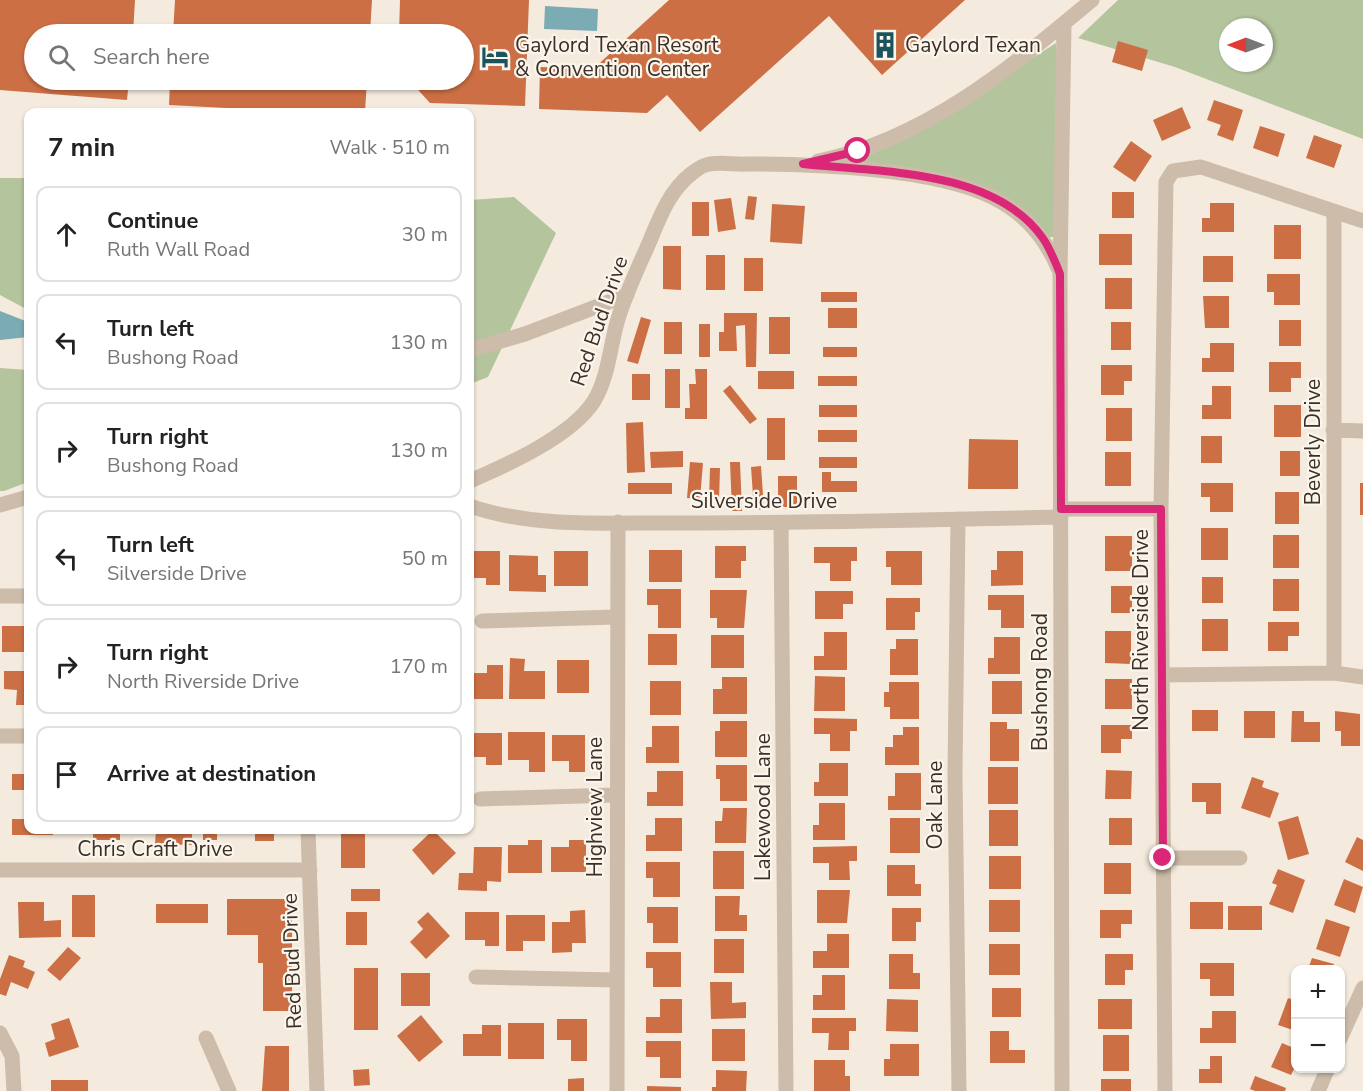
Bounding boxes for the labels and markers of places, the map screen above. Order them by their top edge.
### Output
building icon: Gaylord Texan [870,30,900,60]
place label: Gaylord Texan Resort & Convention Center [515,31,719,83]
place label: Gaylord Texan [905,31,1041,59]
hotel icon: Gaylord Texan Resort & Convention Center [480,42,510,72]

